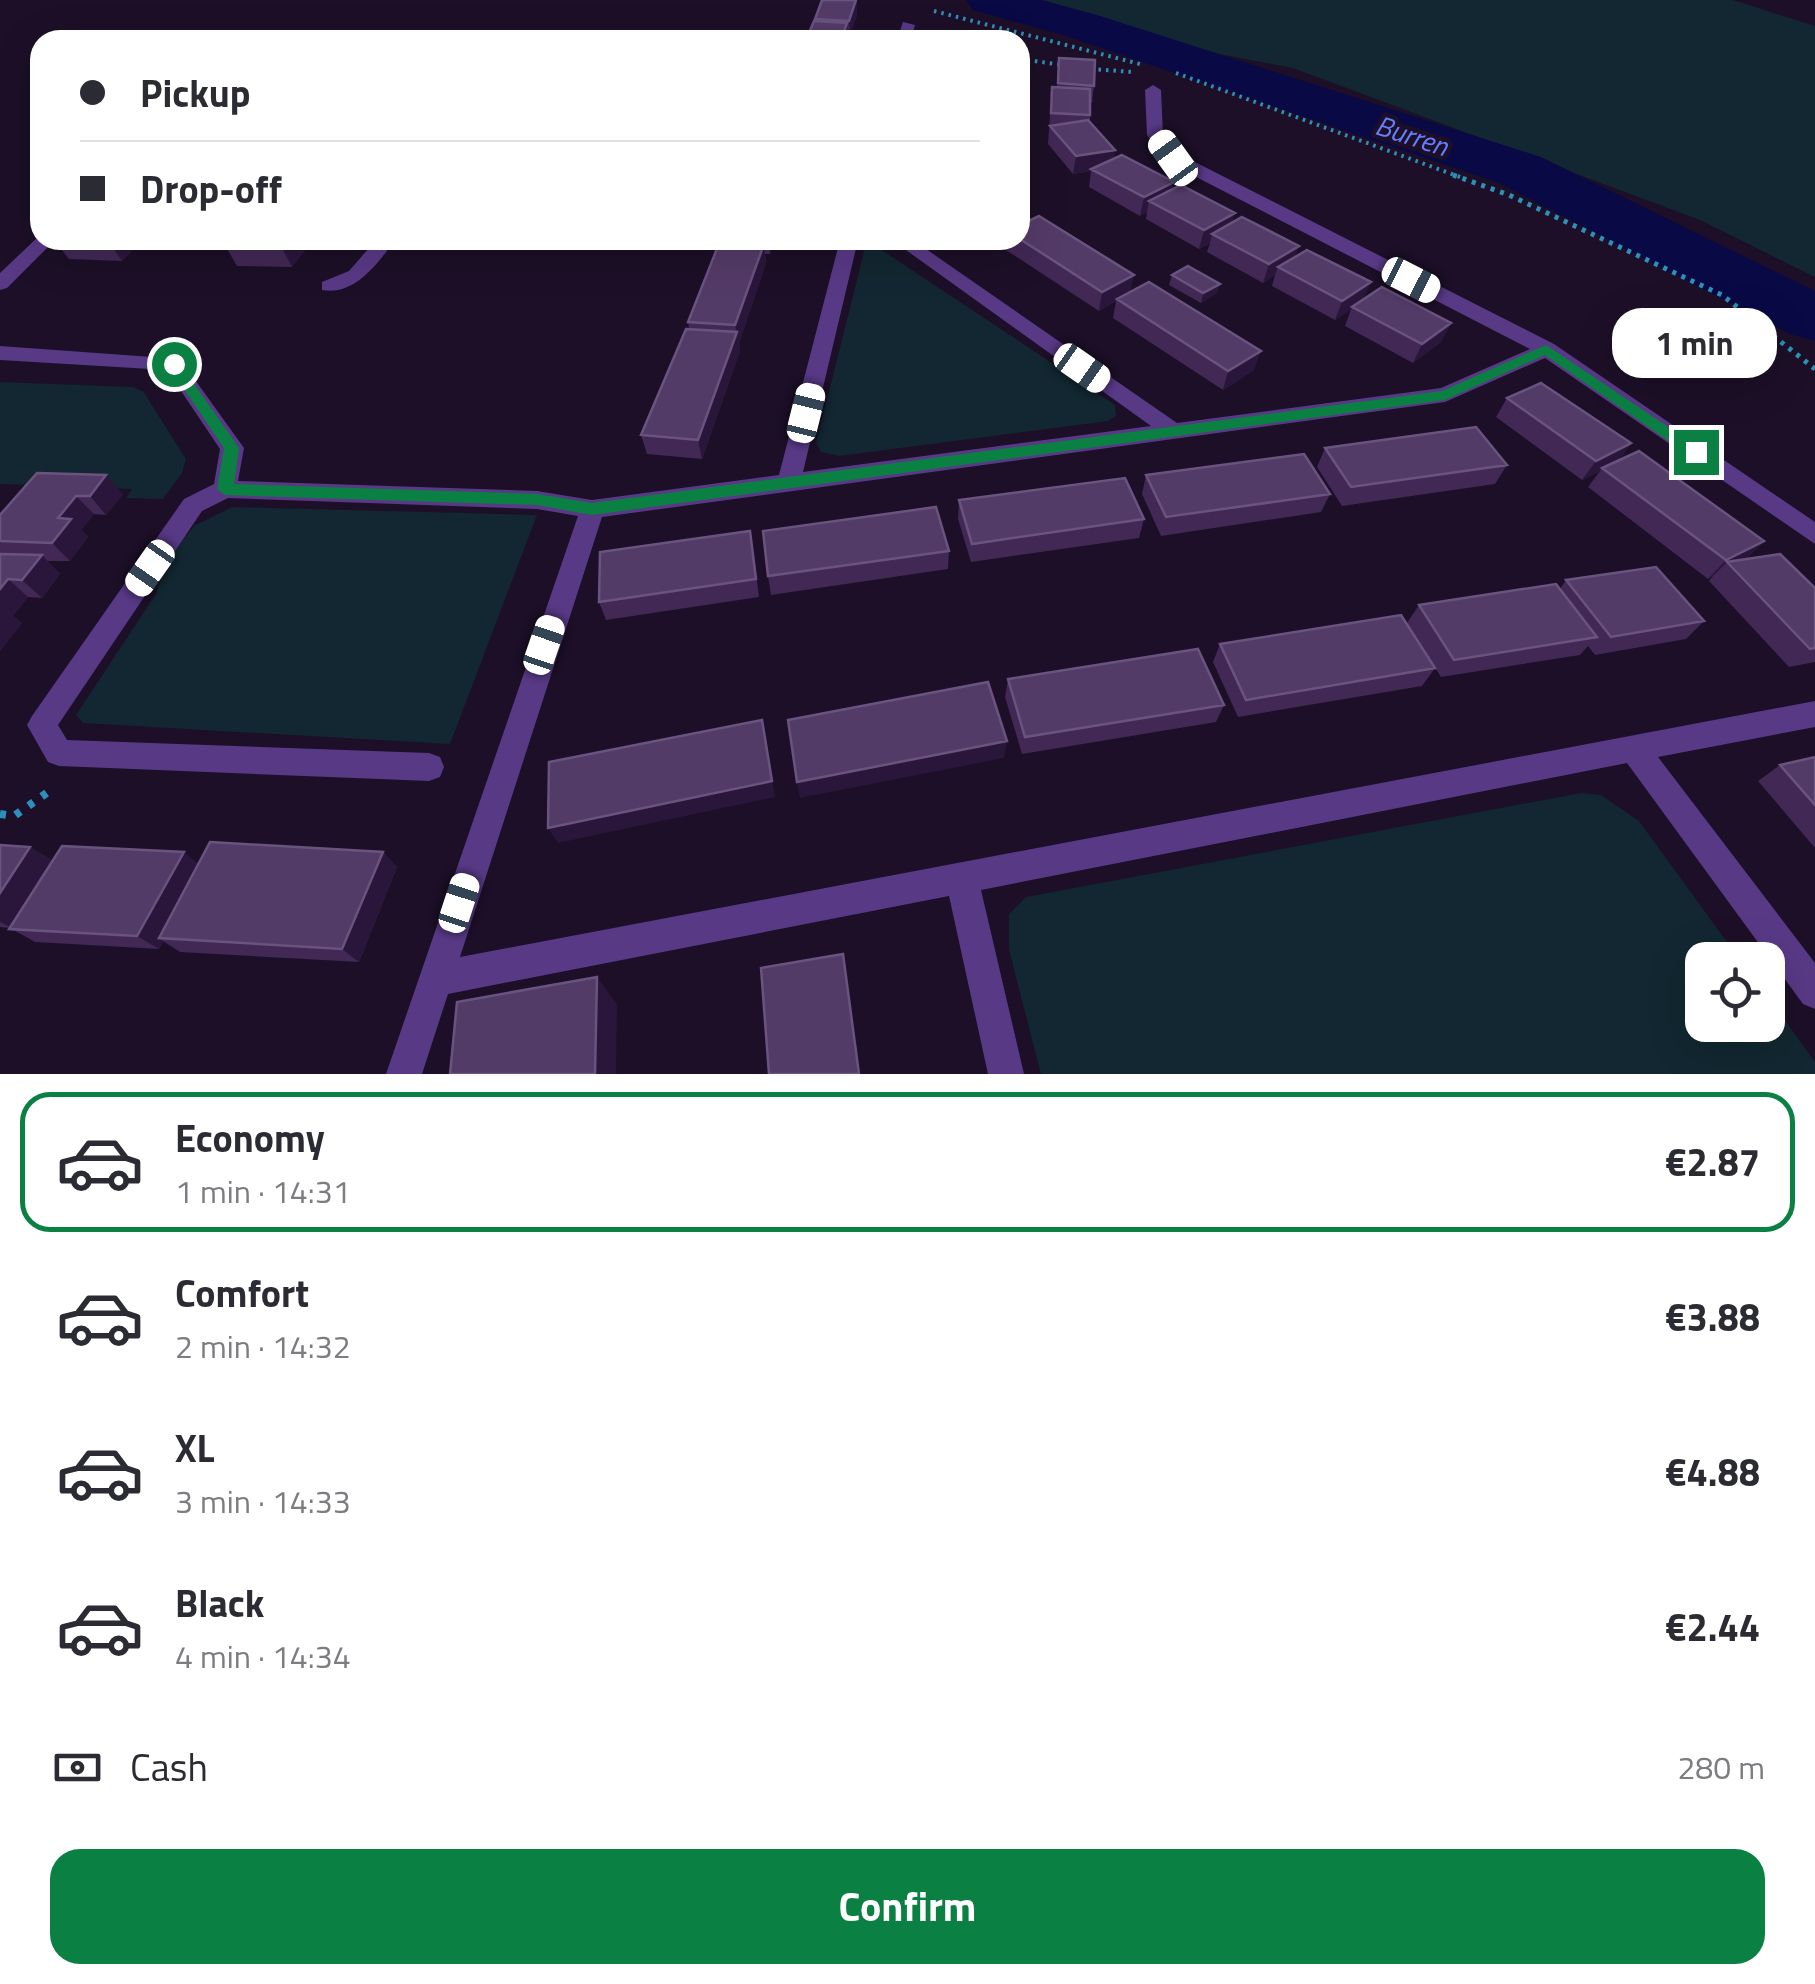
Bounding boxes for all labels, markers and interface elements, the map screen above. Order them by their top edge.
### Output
text: Pickup [140,64,250,122]
water label: Burren [1370,103,1455,167]
car [1143,125,1203,191]
text: Drop-off [140,160,282,218]
car [1377,253,1445,307]
callout: 1 min [1614,307,1778,377]
text: 1 min [1656,319,1733,367]
car [1049,339,1115,397]
route start [152,342,197,387]
car [784,380,828,446]
route end [1674,430,1719,475]
car [121,535,179,601]
car [520,612,568,678]
car [435,870,483,936]
map controls [1685,942,1785,1042]
button: locate [1685,942,1785,1042]
text: Economy [175,1109,325,1167]
icon: car [55,1117,145,1207]
text: €2.87 [1665,1133,1760,1191]
text: 1 min · 14:31 [175,1167,351,1215]
text: Comfort [175,1264,309,1322]
icon: car [55,1272,145,1362]
text: €3.88 [1665,1288,1760,1346]
text: 2 min · 14:32 [175,1322,351,1370]
text: XL [175,1419,215,1477]
icon: car [55,1427,145,1517]
text: €4.88 [1665,1443,1760,1501]
text: 3 min · 14:33 [175,1477,351,1525]
text: Black [175,1574,264,1632]
icon: car [55,1582,145,1672]
text: €2.44 [1665,1598,1760,1656]
text: 4 min · 14:34 [175,1632,351,1680]
text: Cash [130,1738,208,1796]
icon: cash [50,1740,105,1795]
text: 280 m [1677,1743,1765,1791]
button: Confirm [50,1849,1765,1964]

